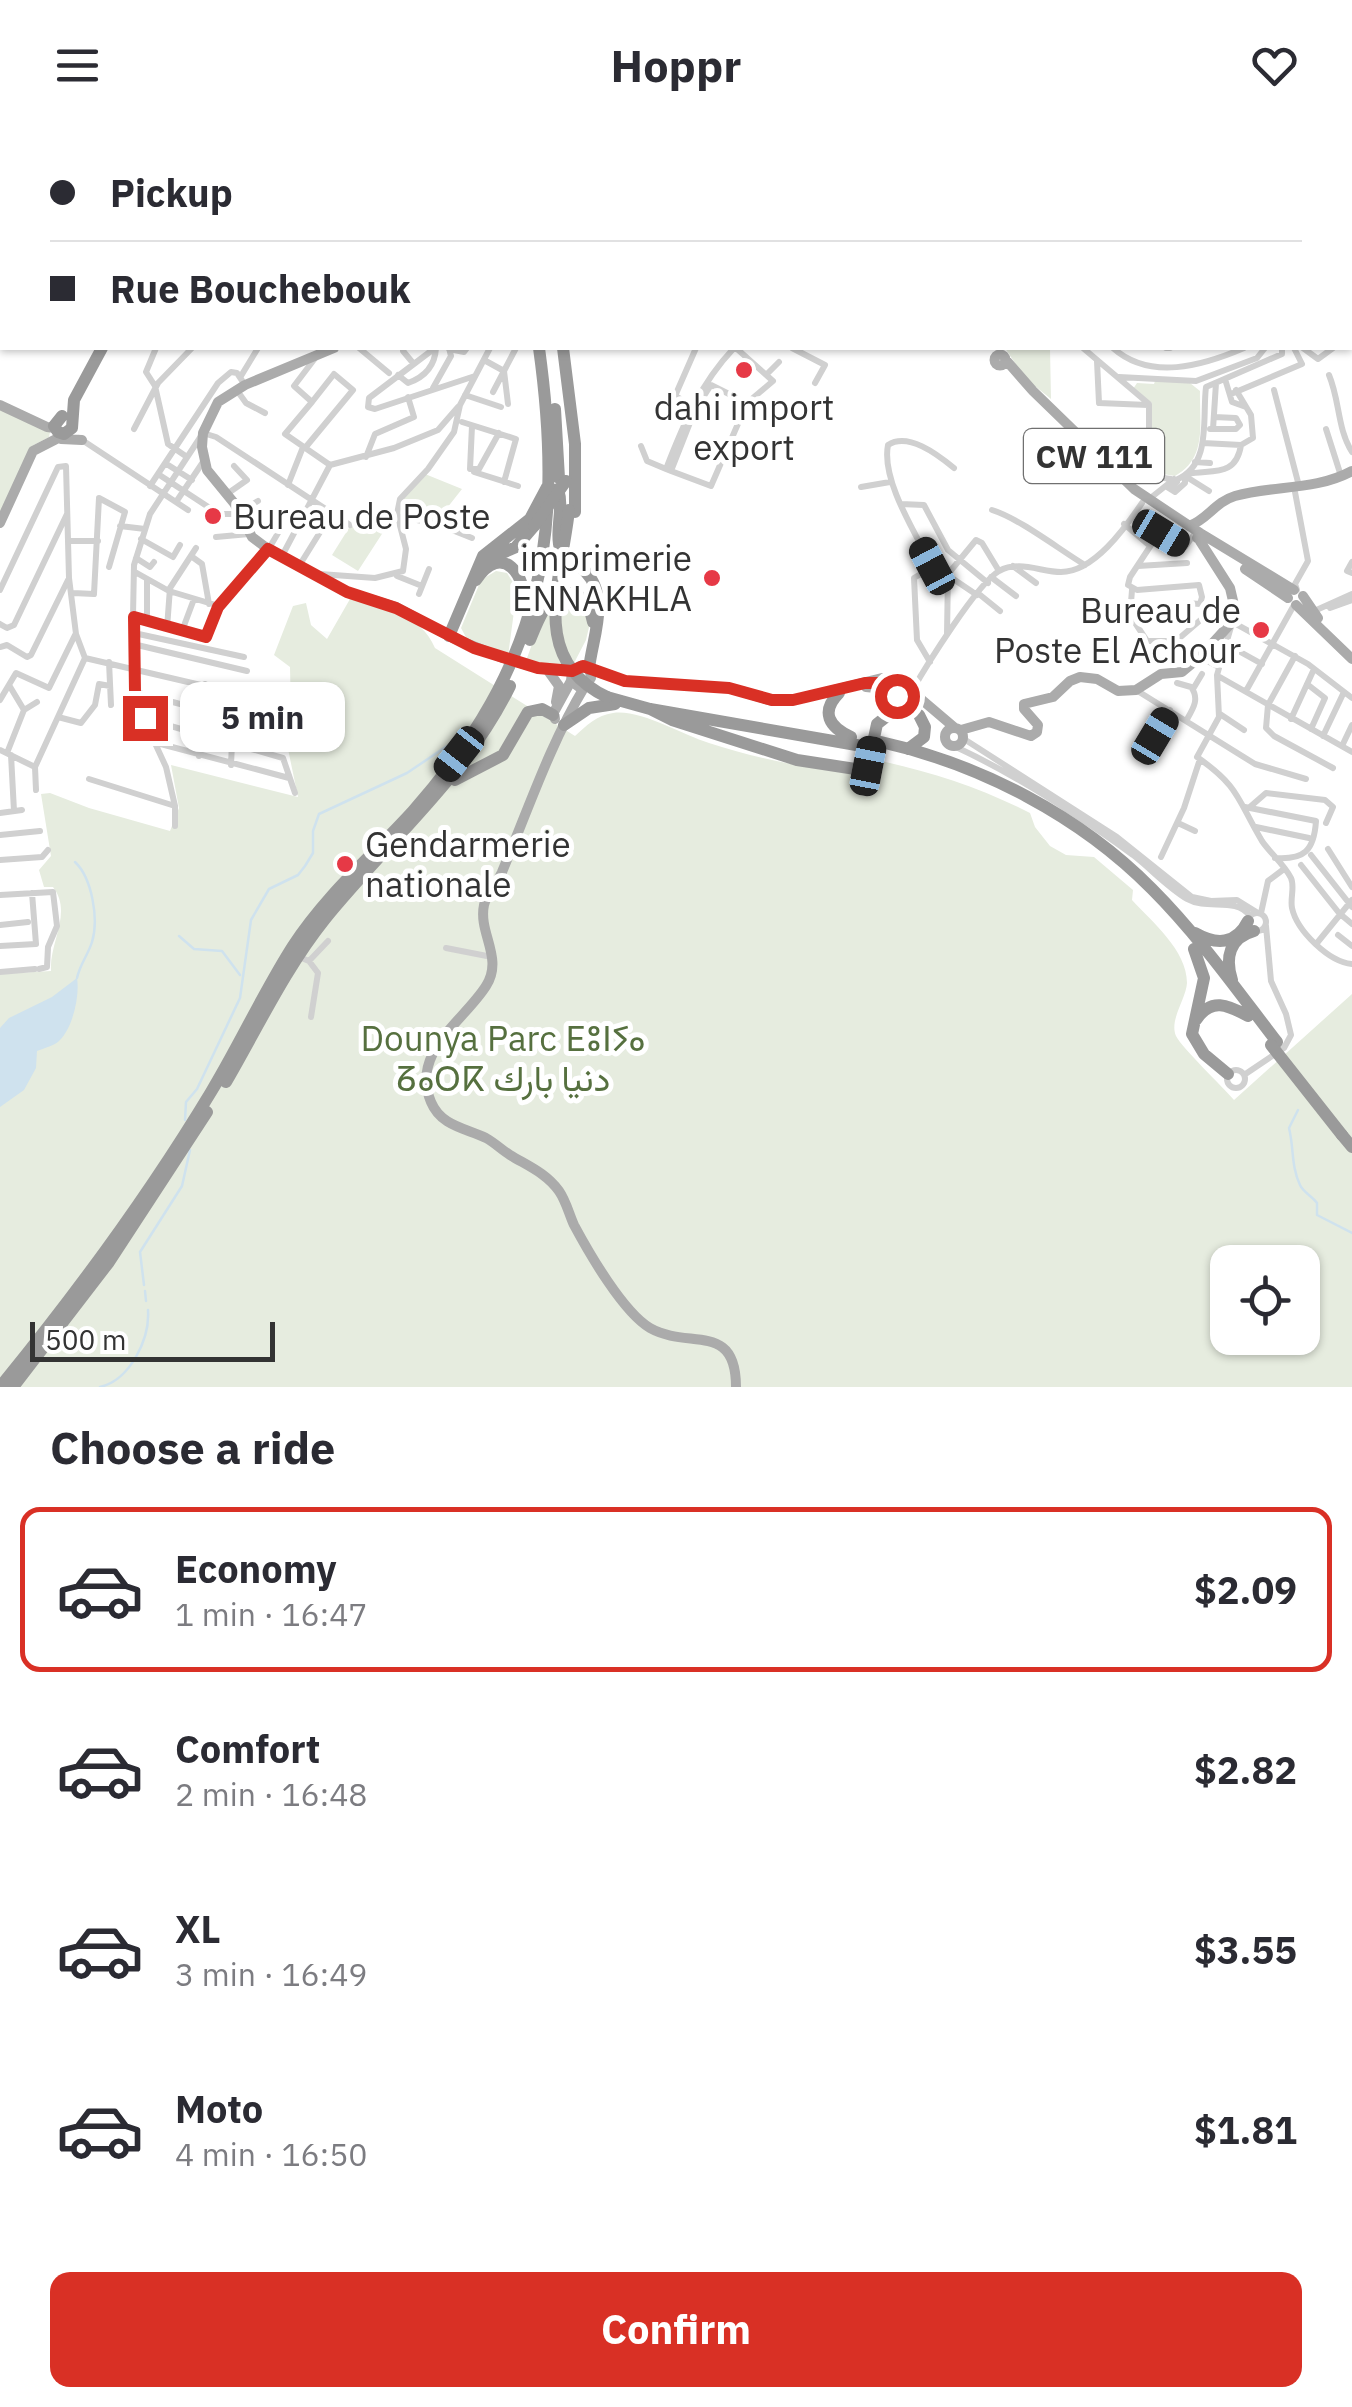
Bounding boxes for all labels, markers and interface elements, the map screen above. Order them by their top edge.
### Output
text: Hoppr [611,36,741,94]
icon: menu [50,38,105,93]
icon: heart [1247,38,1302,93]
text: Pickup [110,168,233,217]
text: Rue Bouchebouk [110,264,411,313]
marker: dahi import export [733,359,755,381]
place label: dahi import export [654,384,834,470]
road number: CW 111 [1024,429,1164,483]
place label: Bureau de Poste [233,493,491,539]
marker: Bureau de Poste [202,505,224,527]
car [1128,505,1194,561]
car [905,532,959,600]
place label: imprimerie ENNAKHLA [512,535,692,621]
marker: imprimerie ENNAKHLA [701,567,723,589]
place label: Bureau de Poste El Achour [994,587,1241,673]
marker: Bureau de Poste El Achour [1250,619,1272,641]
route start [875,674,920,719]
callout: 5 min [180,683,345,753]
route end [123,696,168,741]
text: 5 min [221,696,304,738]
car [1127,703,1183,769]
car [429,721,489,787]
car [848,734,888,798]
place label: Gendarmerie nationale [365,821,571,907]
marker: Gendarmerie nationale [334,853,356,875]
park label: Dounya Parc ⴹⵓⵏⵢⴰ ⵒⴰⵔⴽ دنيا بارك [361,1015,645,1101]
map controls [1210,1245,1320,1355]
button: locate [1210,1245,1320,1355]
scale bar [30,1317,275,1362]
text: 500 m [45,1321,126,1358]
text: Choose a ride [50,1418,335,1476]
text: Economy [175,1544,337,1593]
icon: car [55,1545,145,1635]
text: $2.09 [1194,1565,1297,1614]
text: 1 min · 16:47 [175,1593,368,1635]
text: Comfort [175,1724,320,1773]
icon: car [55,1725,145,1815]
text: $2.82 [1194,1745,1297,1794]
text: 2 min · 16:48 [175,1773,368,1815]
text: XL [175,1904,221,1953]
icon: car [55,1905,145,1995]
text: $3.55 [1194,1925,1297,1974]
text: 3 min · 16:49 [175,1953,368,1995]
text: Moto [175,2084,263,2133]
icon: car [55,2085,145,2175]
text: $1.81 [1194,2105,1297,2154]
text: 4 min · 16:50 [175,2133,368,2175]
button: Confirm [50,2272,1302,2387]

